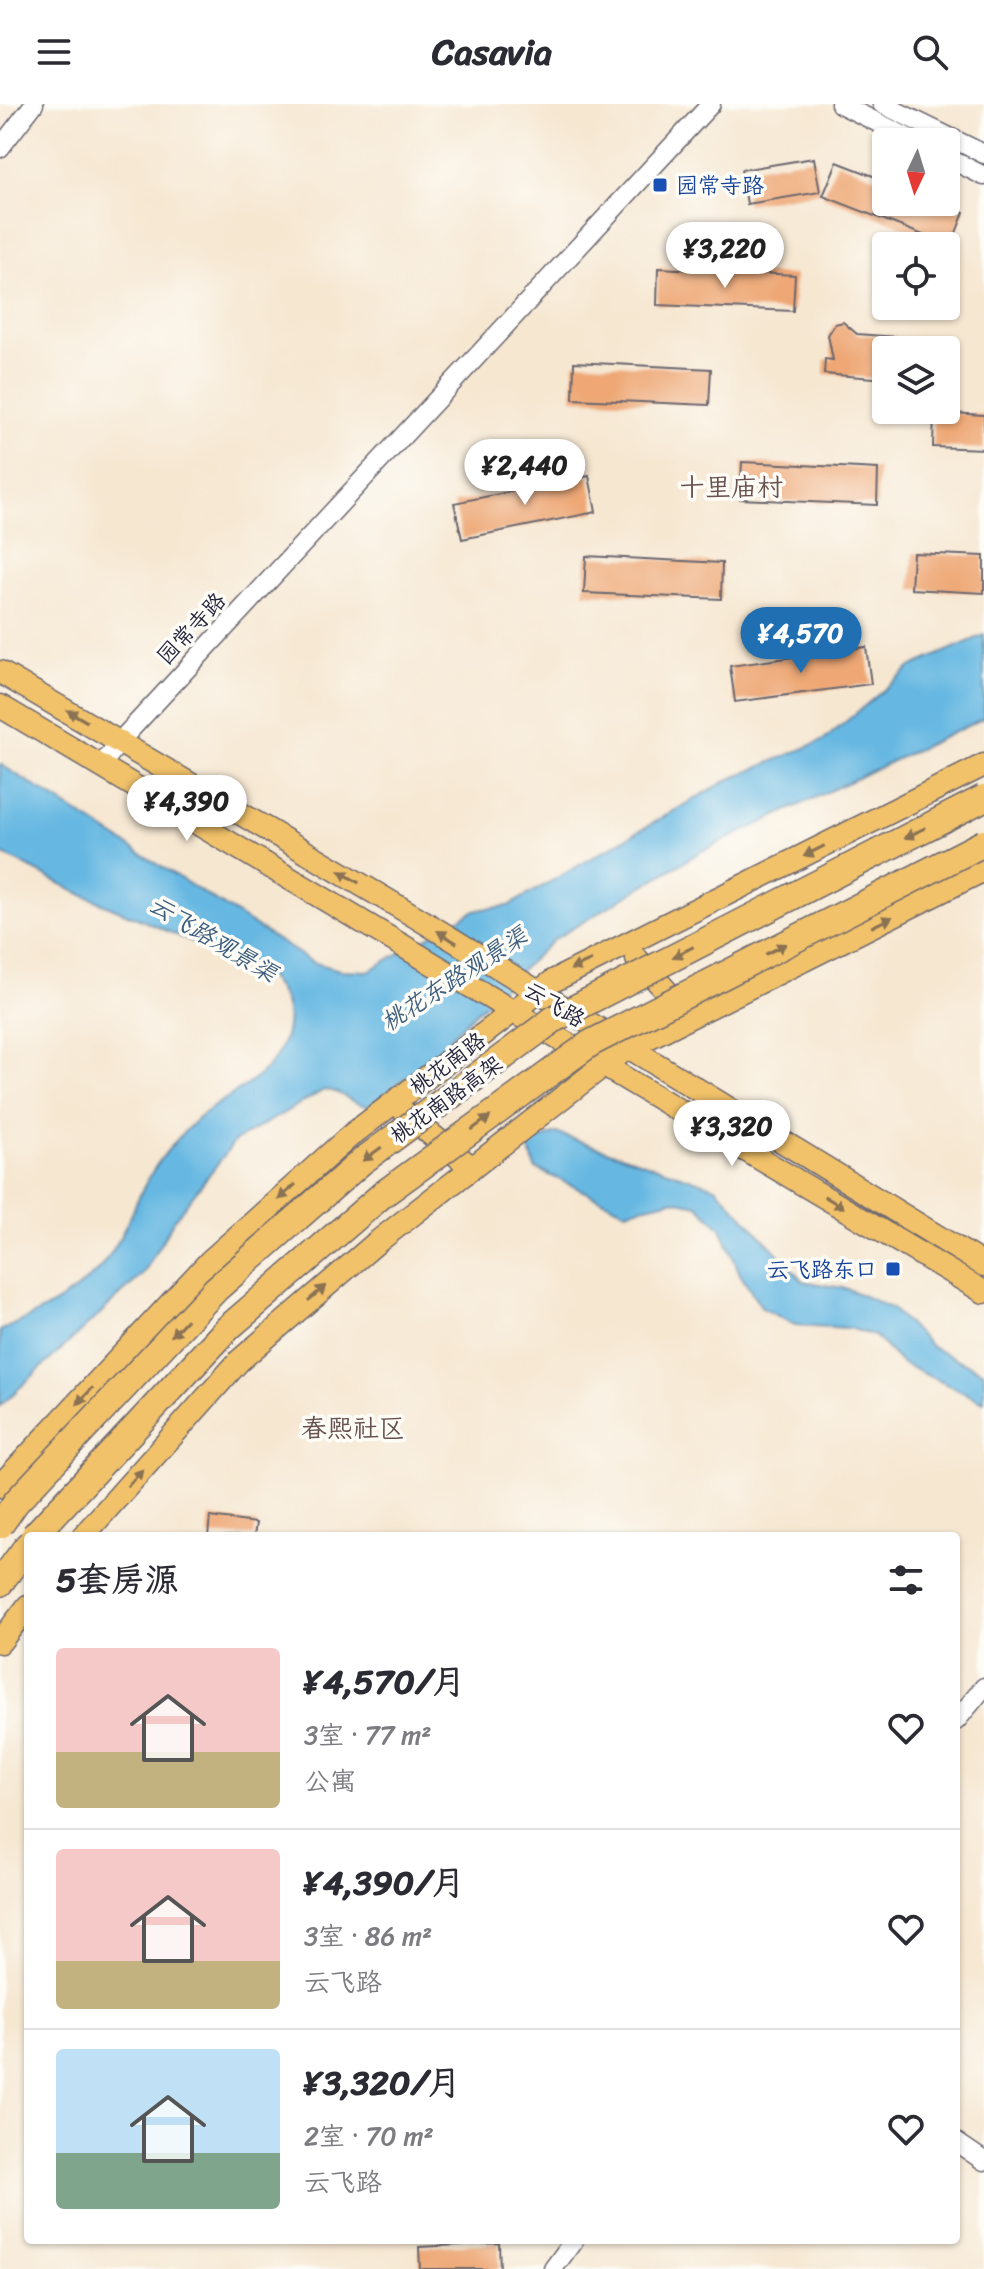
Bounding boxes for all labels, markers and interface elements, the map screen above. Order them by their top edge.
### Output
text: Casavia [432,20,552,84]
icon: menu [32,30,76,74]
icon: search [908,30,952,74]
north arrow [872,128,960,216]
map controls [872,128,960,424]
place label: 园常寺路 [676,166,764,205]
marker: 园常寺路 [651,176,669,194]
pin: ¥3,220 [660,222,790,290]
text: ¥3,220 [684,225,766,271]
button: locate [872,232,960,320]
button: layers [872,336,960,424]
pin: ¥2,440 [460,439,590,507]
text: ¥2,440 [482,442,568,488]
district label: 十里庙村 [679,464,783,510]
street label: 园常寺路 [147,583,236,674]
pin: ¥4,570 [736,607,866,675]
text: ¥4,570 [759,610,843,656]
one-way arrow [66,709,88,723]
pin: ¥4,390 [122,775,252,843]
text: ¥4,390 [145,778,229,824]
one-way arrow [903,827,926,840]
one-way arrow [803,844,826,857]
one-way arrow [338,870,360,884]
water label: 云飞路观景渠 [140,884,287,995]
water label: 桃花东路观景渠 [372,915,538,1042]
one-way arrow [871,915,894,928]
one-way arrow [436,930,458,944]
one-way arrow [765,942,788,955]
one-way arrow [672,946,695,959]
one-way arrow [569,958,593,972]
street label: 云飞路 [516,971,593,1038]
street label: 桃花南路 [400,1021,494,1105]
street label: 桃花南路高架 [381,1045,511,1154]
pin: ¥3,320 [667,1100,797,1168]
text: ¥3,320 [691,1103,773,1149]
one-way arrow [470,1115,492,1131]
one-way arrow [362,1145,382,1161]
one-way arrow [278,1183,298,1200]
one-way arrow [823,1195,845,1209]
place label: 云飞路东口 [767,1250,877,1289]
marker: 云飞路东口 [884,1260,902,1278]
one-way arrow [308,1285,327,1303]
one-way arrow [171,1318,189,1337]
one-way arrow [76,1386,94,1405]
district label: 春熙社区 [301,1405,405,1451]
one-way arrow [125,1468,143,1487]
text: 5套房源 [56,1550,179,1610]
icon: filters [884,1558,928,1602]
text: ¥4,570/月 [304,1652,466,1712]
icon: home [120,1680,216,1776]
icon: heart [884,1706,928,1750]
text: 3室 · 77 m² [304,1712,431,1758]
text: 公寓 [304,1758,356,1804]
text: ¥4,390/月 [304,1853,465,1913]
icon: home [120,1881,216,1977]
icon: heart [884,1907,928,1951]
text: 3室 · 86 m² [304,1913,432,1959]
text: 云飞路 [304,1959,382,2005]
text: ¥3,320/月 [304,2053,461,2113]
icon: home [120,2081,216,2177]
icon: heart [884,2107,928,2151]
text: 2室 · 70 m² [304,2113,434,2159]
text: 云飞路 [304,2159,382,2205]

